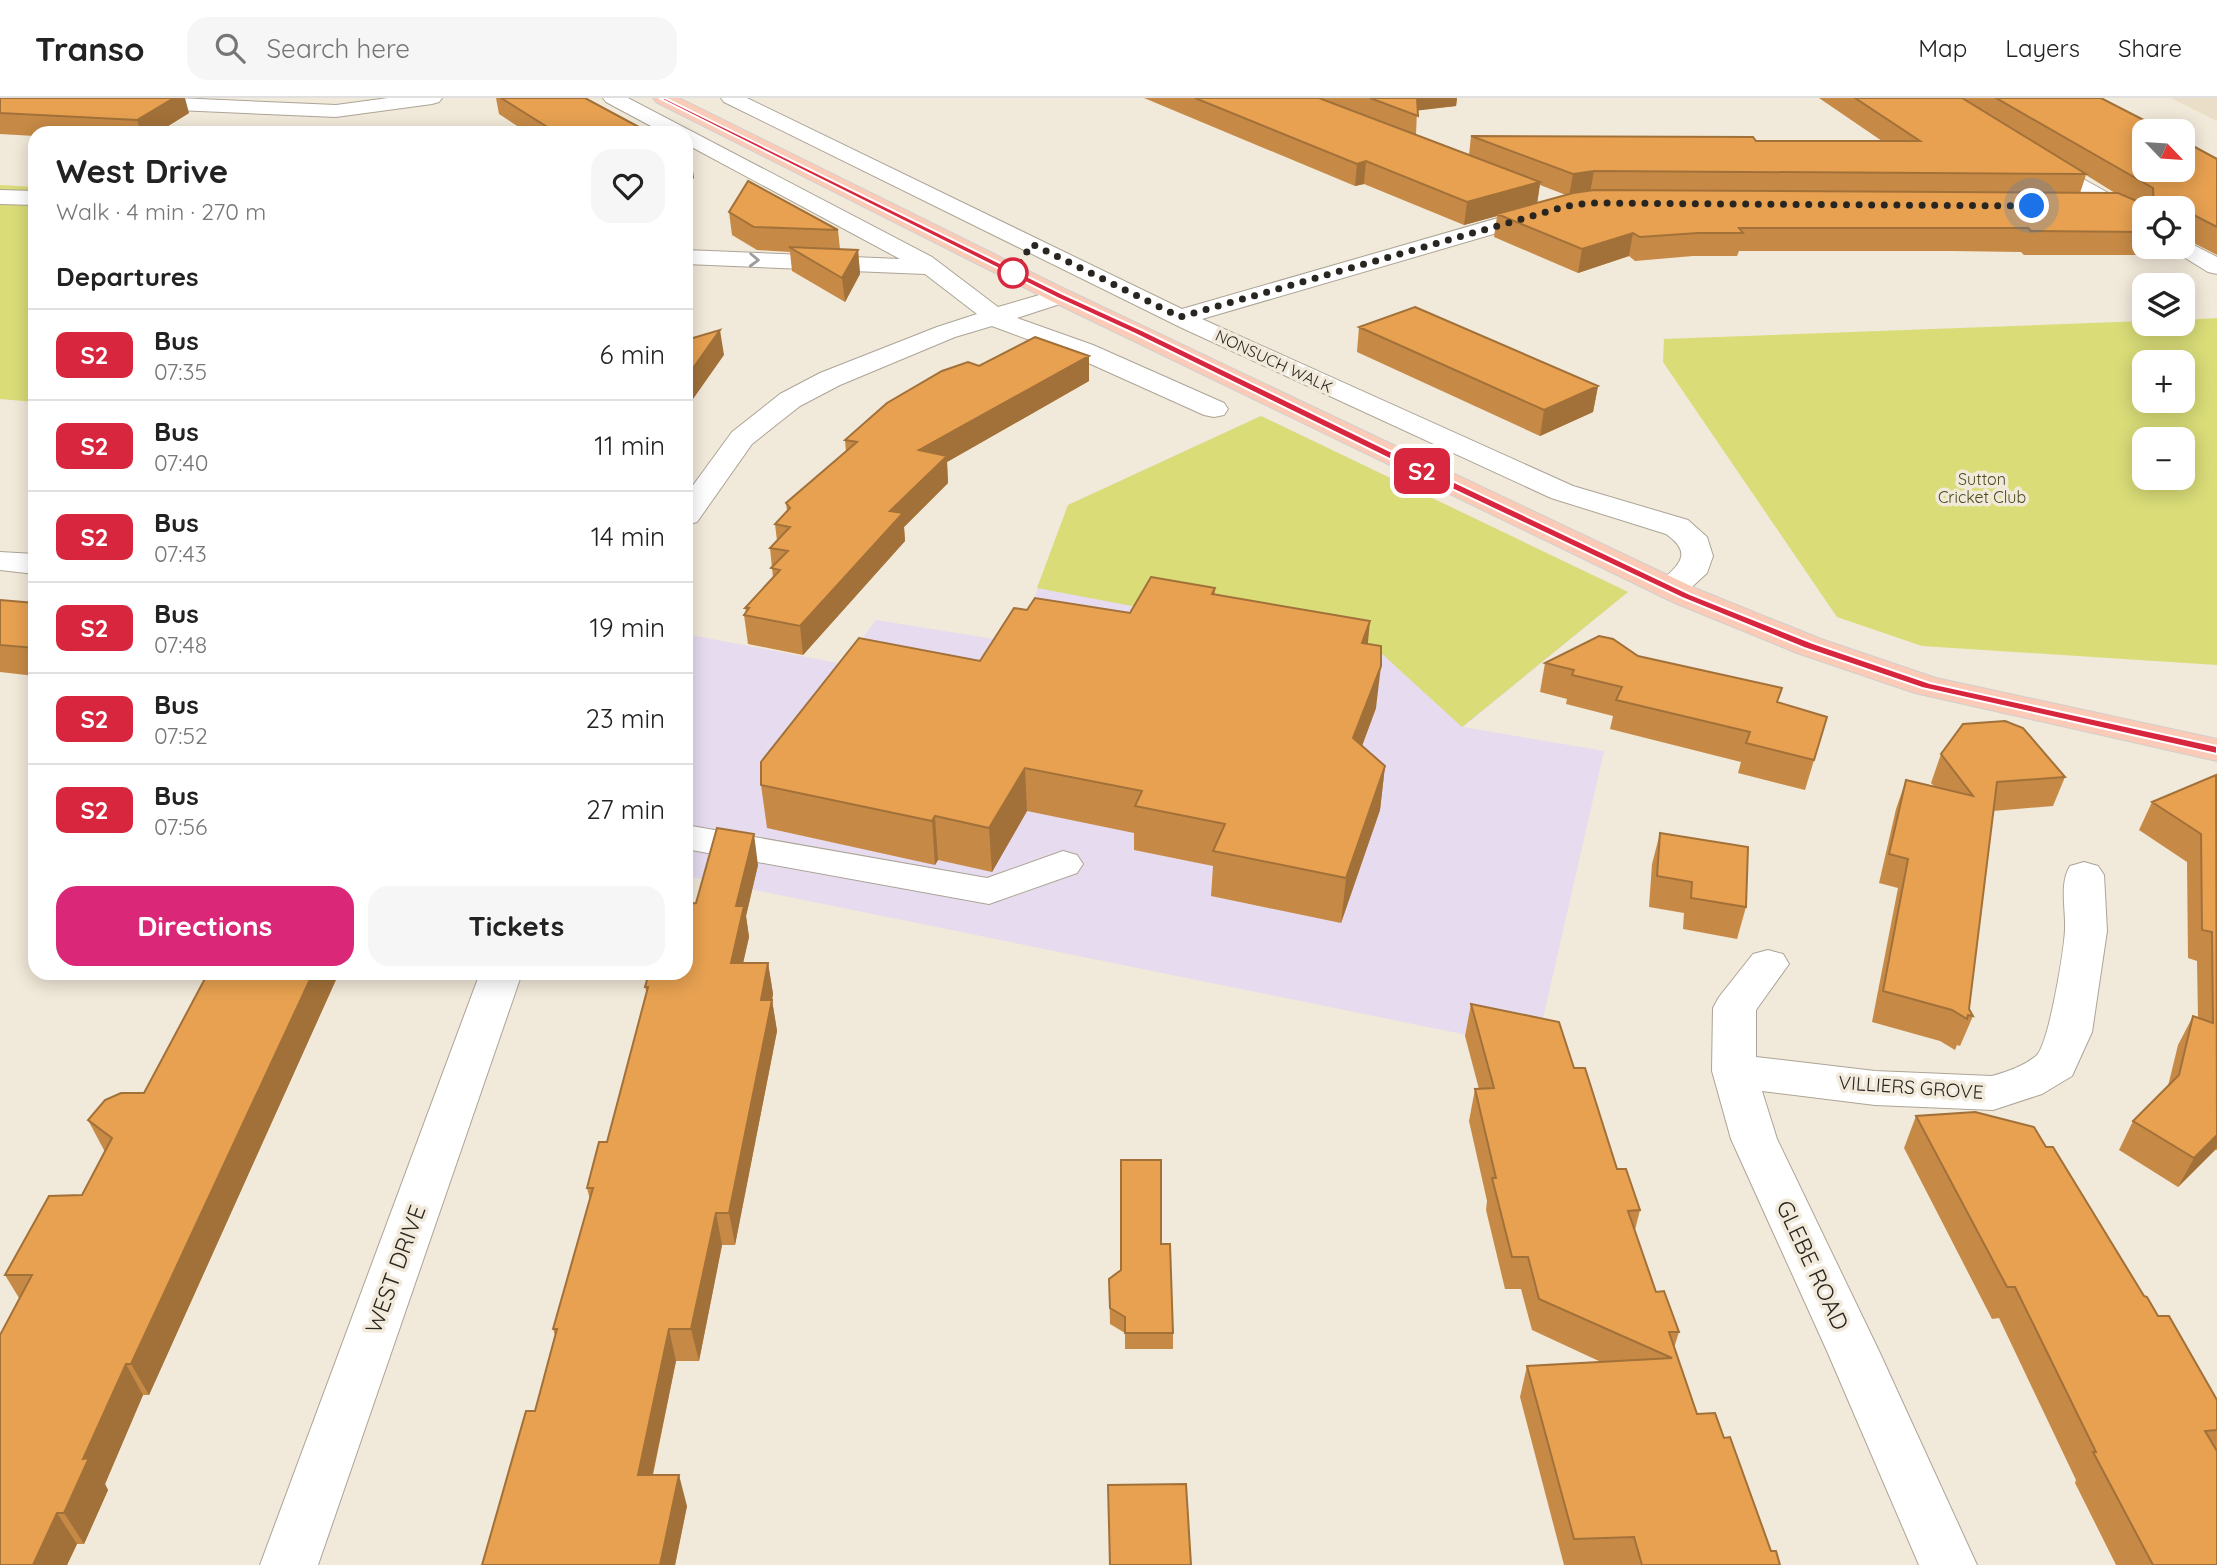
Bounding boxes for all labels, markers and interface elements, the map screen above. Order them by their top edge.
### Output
search box [187,17,677,80]
text: Transo [35,28,145,69]
icon: search [211,29,249,67]
text: Search here [267,32,410,65]
text: Map [1918,33,1967,63]
text: Layers [2005,33,2080,63]
text: Share [2118,33,2182,63]
north arrow [2132,119,2194,182]
map controls [2132,119,2195,490]
button: heart [591,149,665,223]
text: West Drive [56,150,228,191]
your location [2014,188,2049,223]
button: locate [2132,196,2195,259]
text: Walk · 4 min · 270 m [56,197,266,226]
one-way arrow [749,253,760,268]
unlabelled marker [998,258,1028,288]
text: Departures [56,260,199,293]
button: layers [2132,273,2195,336]
text: Bus [154,324,199,357]
street label: NONSUCH WALK [1212,325,1336,397]
text: 6 min [600,338,665,371]
text: S2 [81,340,108,370]
button: + [2132,350,2195,413]
text: 07:35 [154,357,207,386]
text: Bus [154,415,199,448]
button: − [2132,427,2195,490]
text: 11 min [594,429,665,462]
text: S2 [81,431,108,461]
text: 07:40 [154,448,208,477]
line badge: S2 [1390,448,1454,494]
text: S2 [1408,456,1436,486]
park label: Sutton Cricket Club [1938,469,2026,507]
text: Bus [154,506,199,539]
text: 14 min [591,520,665,553]
text: S2 [81,522,108,552]
text: 07:43 [154,539,207,568]
text: Bus [154,597,199,630]
text: 19 min [589,611,665,644]
text: S2 [81,613,108,643]
text: 07:48 [154,630,207,659]
text: Bus [154,688,199,721]
text: 23 min [586,702,665,735]
text: S2 [81,704,108,734]
text: 07:52 [154,721,208,750]
text: Bus [154,779,199,812]
text: 27 min [586,793,665,826]
text: S2 [81,795,108,825]
text: 07:56 [154,812,207,841]
button: Directions [56,886,354,966]
button: Tickets [368,886,665,966]
street label: VILLIERS GROVE [1838,1070,1984,1104]
street label: GLEBE ROAD [1770,1196,1856,1334]
street label: WEST DRIVE [358,1201,432,1337]

